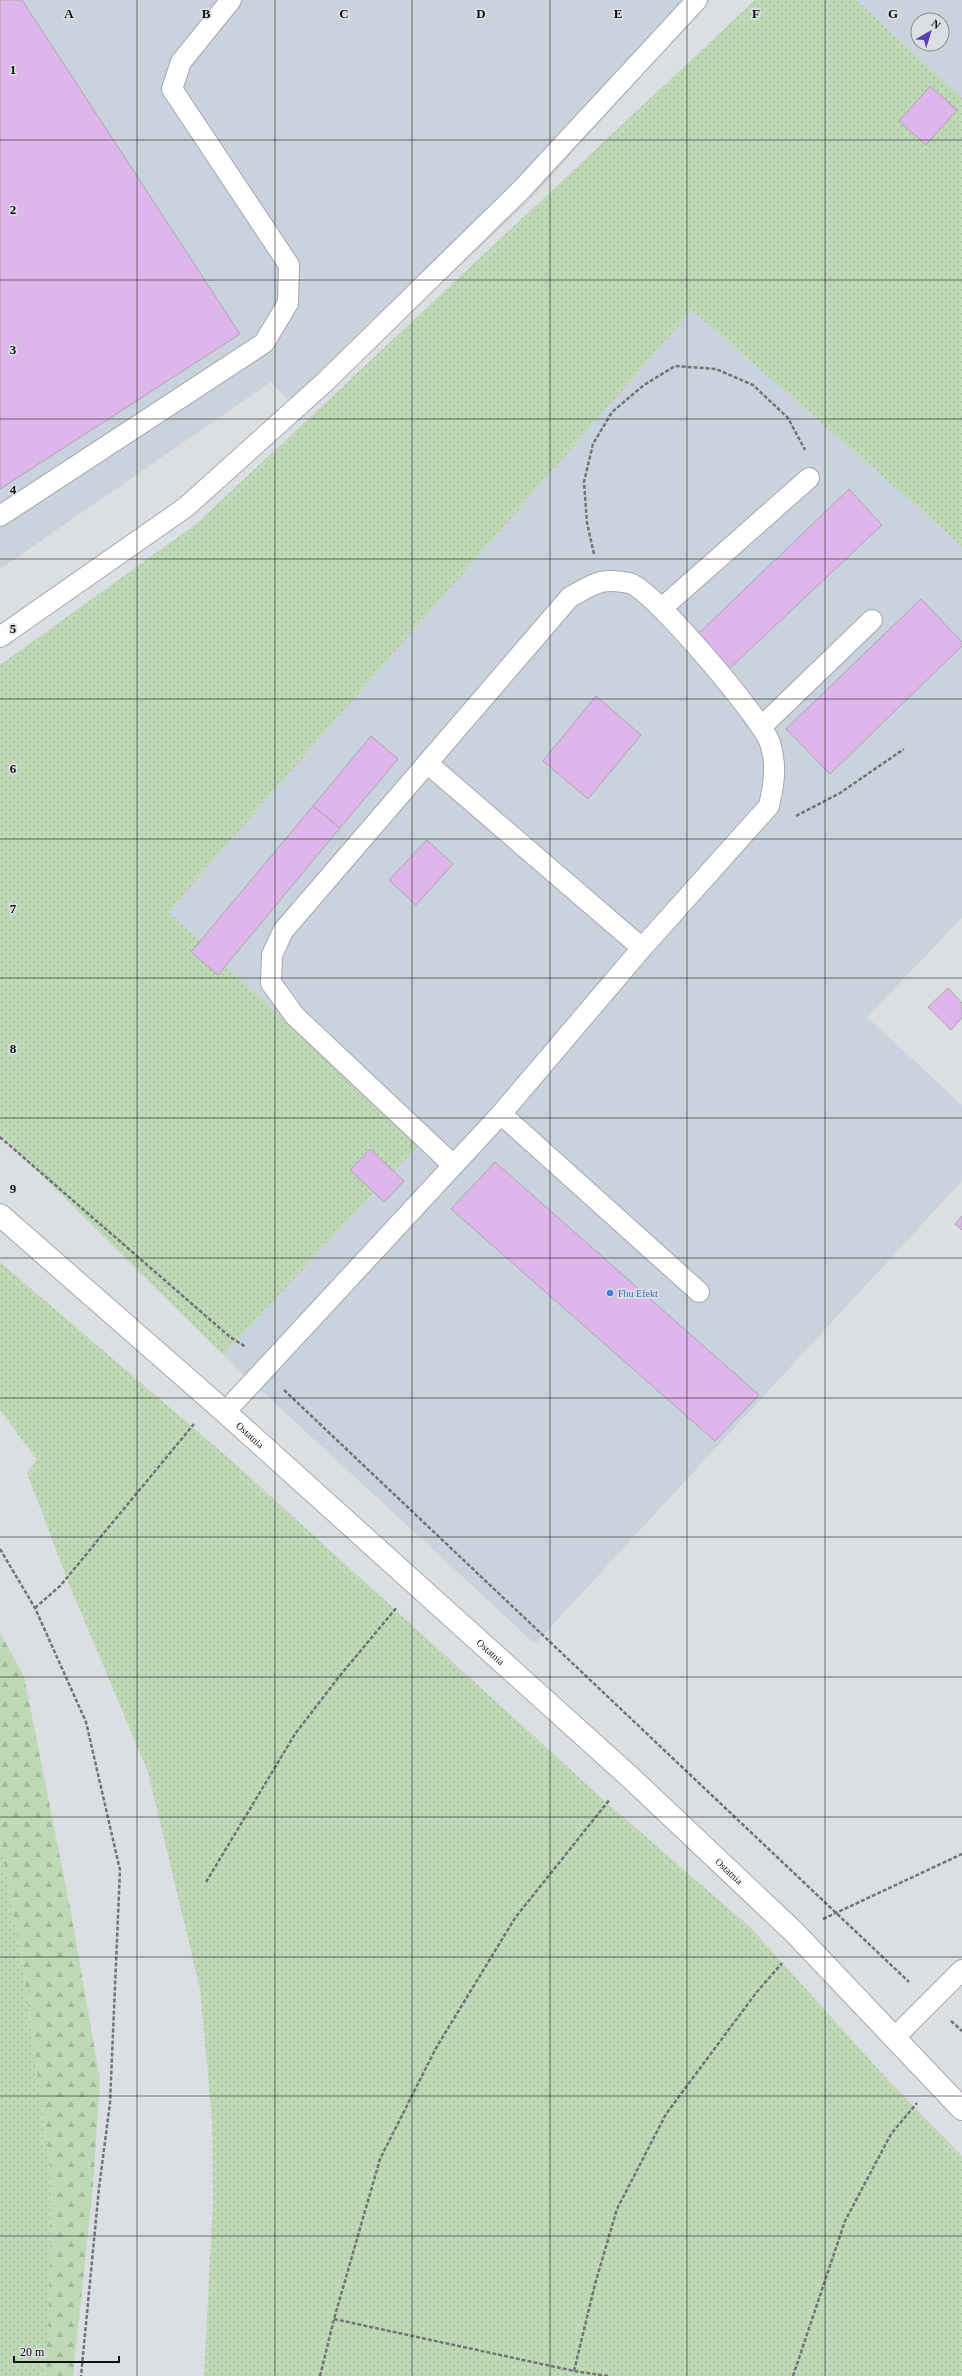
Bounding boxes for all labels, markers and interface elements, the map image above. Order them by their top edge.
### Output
text: A [64,6,74,21]
text: B [202,6,211,21]
text: C [339,6,349,21]
text: D [476,6,486,21]
text: E [614,6,622,21]
text: F [752,6,760,21]
text: G [888,6,898,21]
north arrow [910,12,950,52]
text: N [929,17,943,31]
text: 1 [10,62,16,77]
text: 2 [10,202,16,217]
text: 3 [10,342,17,357]
text: 4 [10,482,17,497]
text: 5 [10,621,17,636]
text: 6 [10,761,17,776]
text: 7 [10,901,17,916]
text: 8 [10,1041,17,1056]
text: 9 [10,1181,17,1196]
marker: Fhu Efekt [605,1288,615,1298]
place label: Fhu Efekt [618,1288,658,1299]
street label: Ostatnia [234,1419,267,1450]
street label: Ostatnia [475,1636,507,1667]
street label: Ostatnia [713,1855,746,1887]
scale bar [14,2338,119,2364]
text: 20 m [20,2345,45,2359]

